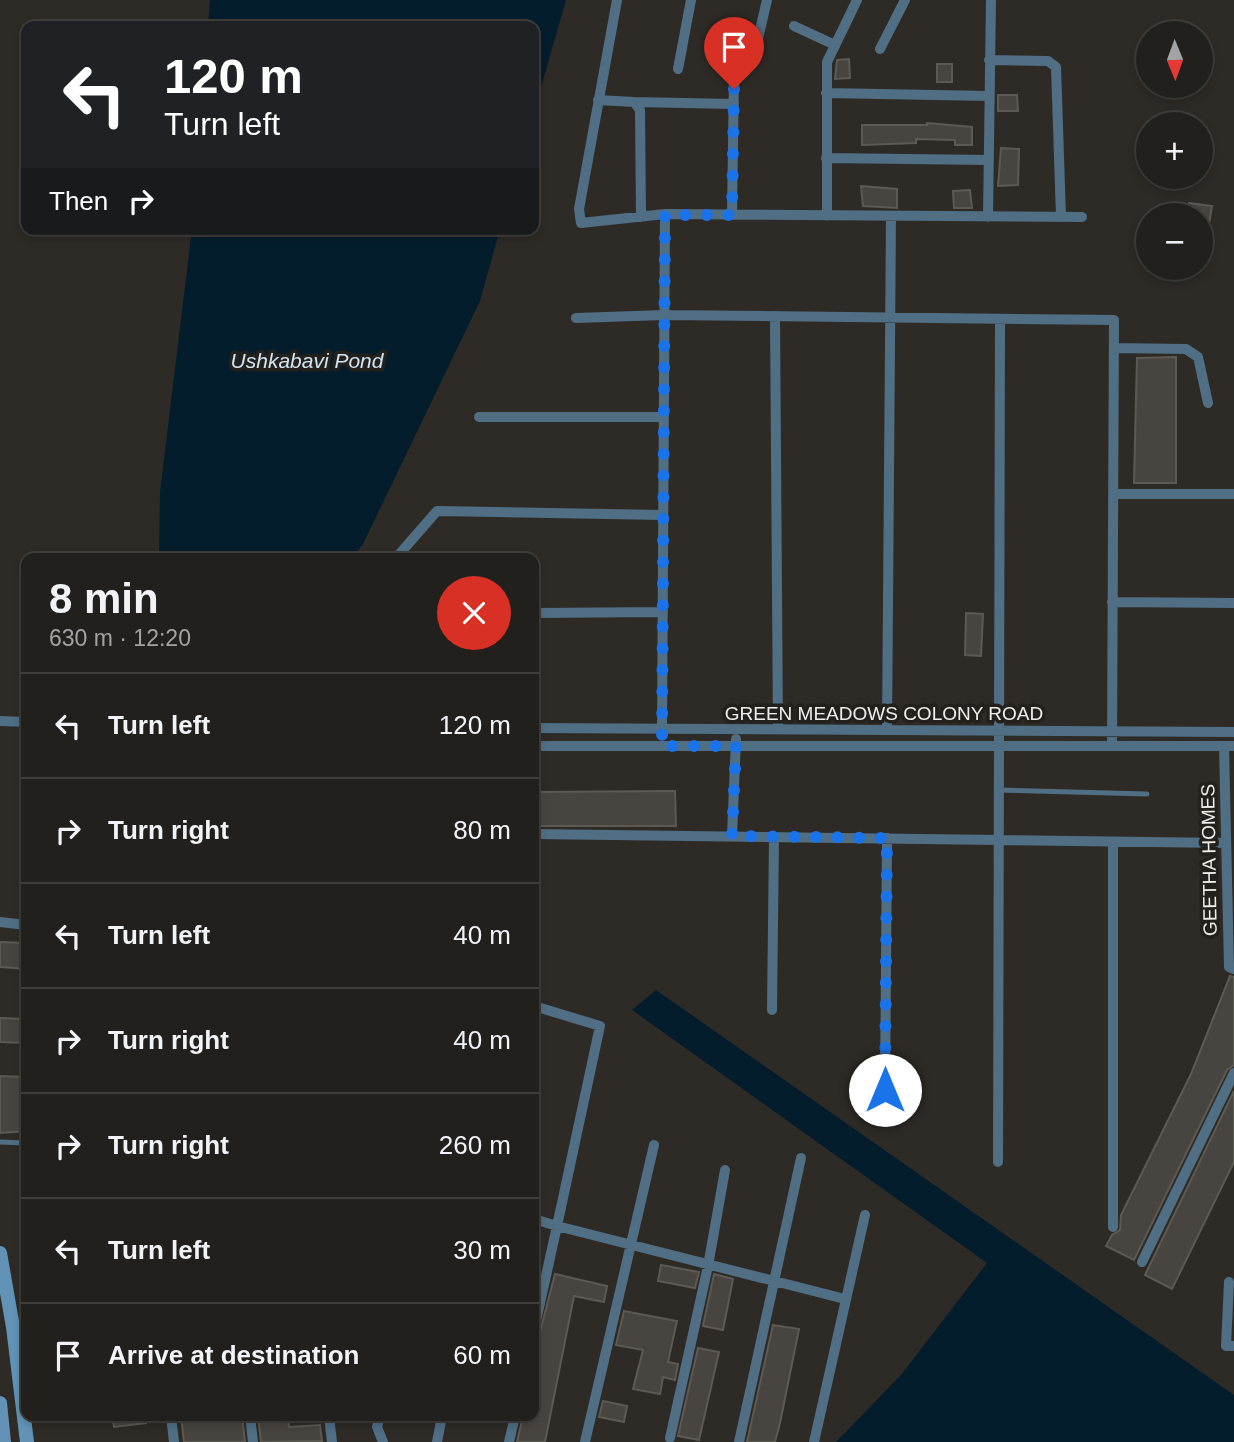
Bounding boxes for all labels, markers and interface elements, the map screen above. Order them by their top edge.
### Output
pin [704,17,764,89]
north arrow [1136,21,1213,98]
map controls [1136,21,1213,280]
icon: arrive [715,28,753,66]
icon: left [49,49,140,140]
text: 120 m [164,49,303,103]
text: Turn left [164,106,280,142]
button: + [1136,112,1213,189]
icon: right [122,182,160,220]
text: Then [49,186,108,216]
button: − [1136,203,1213,280]
water label: Ushkabavi Pond [231,349,385,372]
text: 8 min [49,575,159,622]
button: close [437,576,511,650]
text: 630 m · 12:20 [49,625,191,651]
street label: GREEN MEADOWS COLONY ROAD [725,703,1043,724]
icon: left [49,707,87,745]
text: Turn left [108,710,210,740]
text: 120 m [439,710,511,740]
street label: GEETHA HOMES [1197,784,1221,936]
icon: right [49,812,87,850]
text: Turn right [108,815,229,845]
text: 80 m [453,815,511,845]
icon: left [49,917,87,955]
text: Turn left [108,920,210,950]
text: 40 m [453,920,511,950]
icon: right [49,1022,87,1060]
text: Turn right [108,1025,229,1055]
text: 40 m [453,1025,511,1055]
position arrow [848,1053,922,1127]
icon: right [49,1127,87,1165]
text: Turn right [108,1130,229,1160]
text: 260 m [439,1130,511,1160]
icon: left [49,1232,87,1270]
text: Turn left [108,1235,210,1265]
text: 30 m [453,1235,511,1265]
icon: arrive [49,1337,87,1375]
text: Arrive at destination [108,1340,359,1370]
text: 60 m [453,1340,511,1370]

